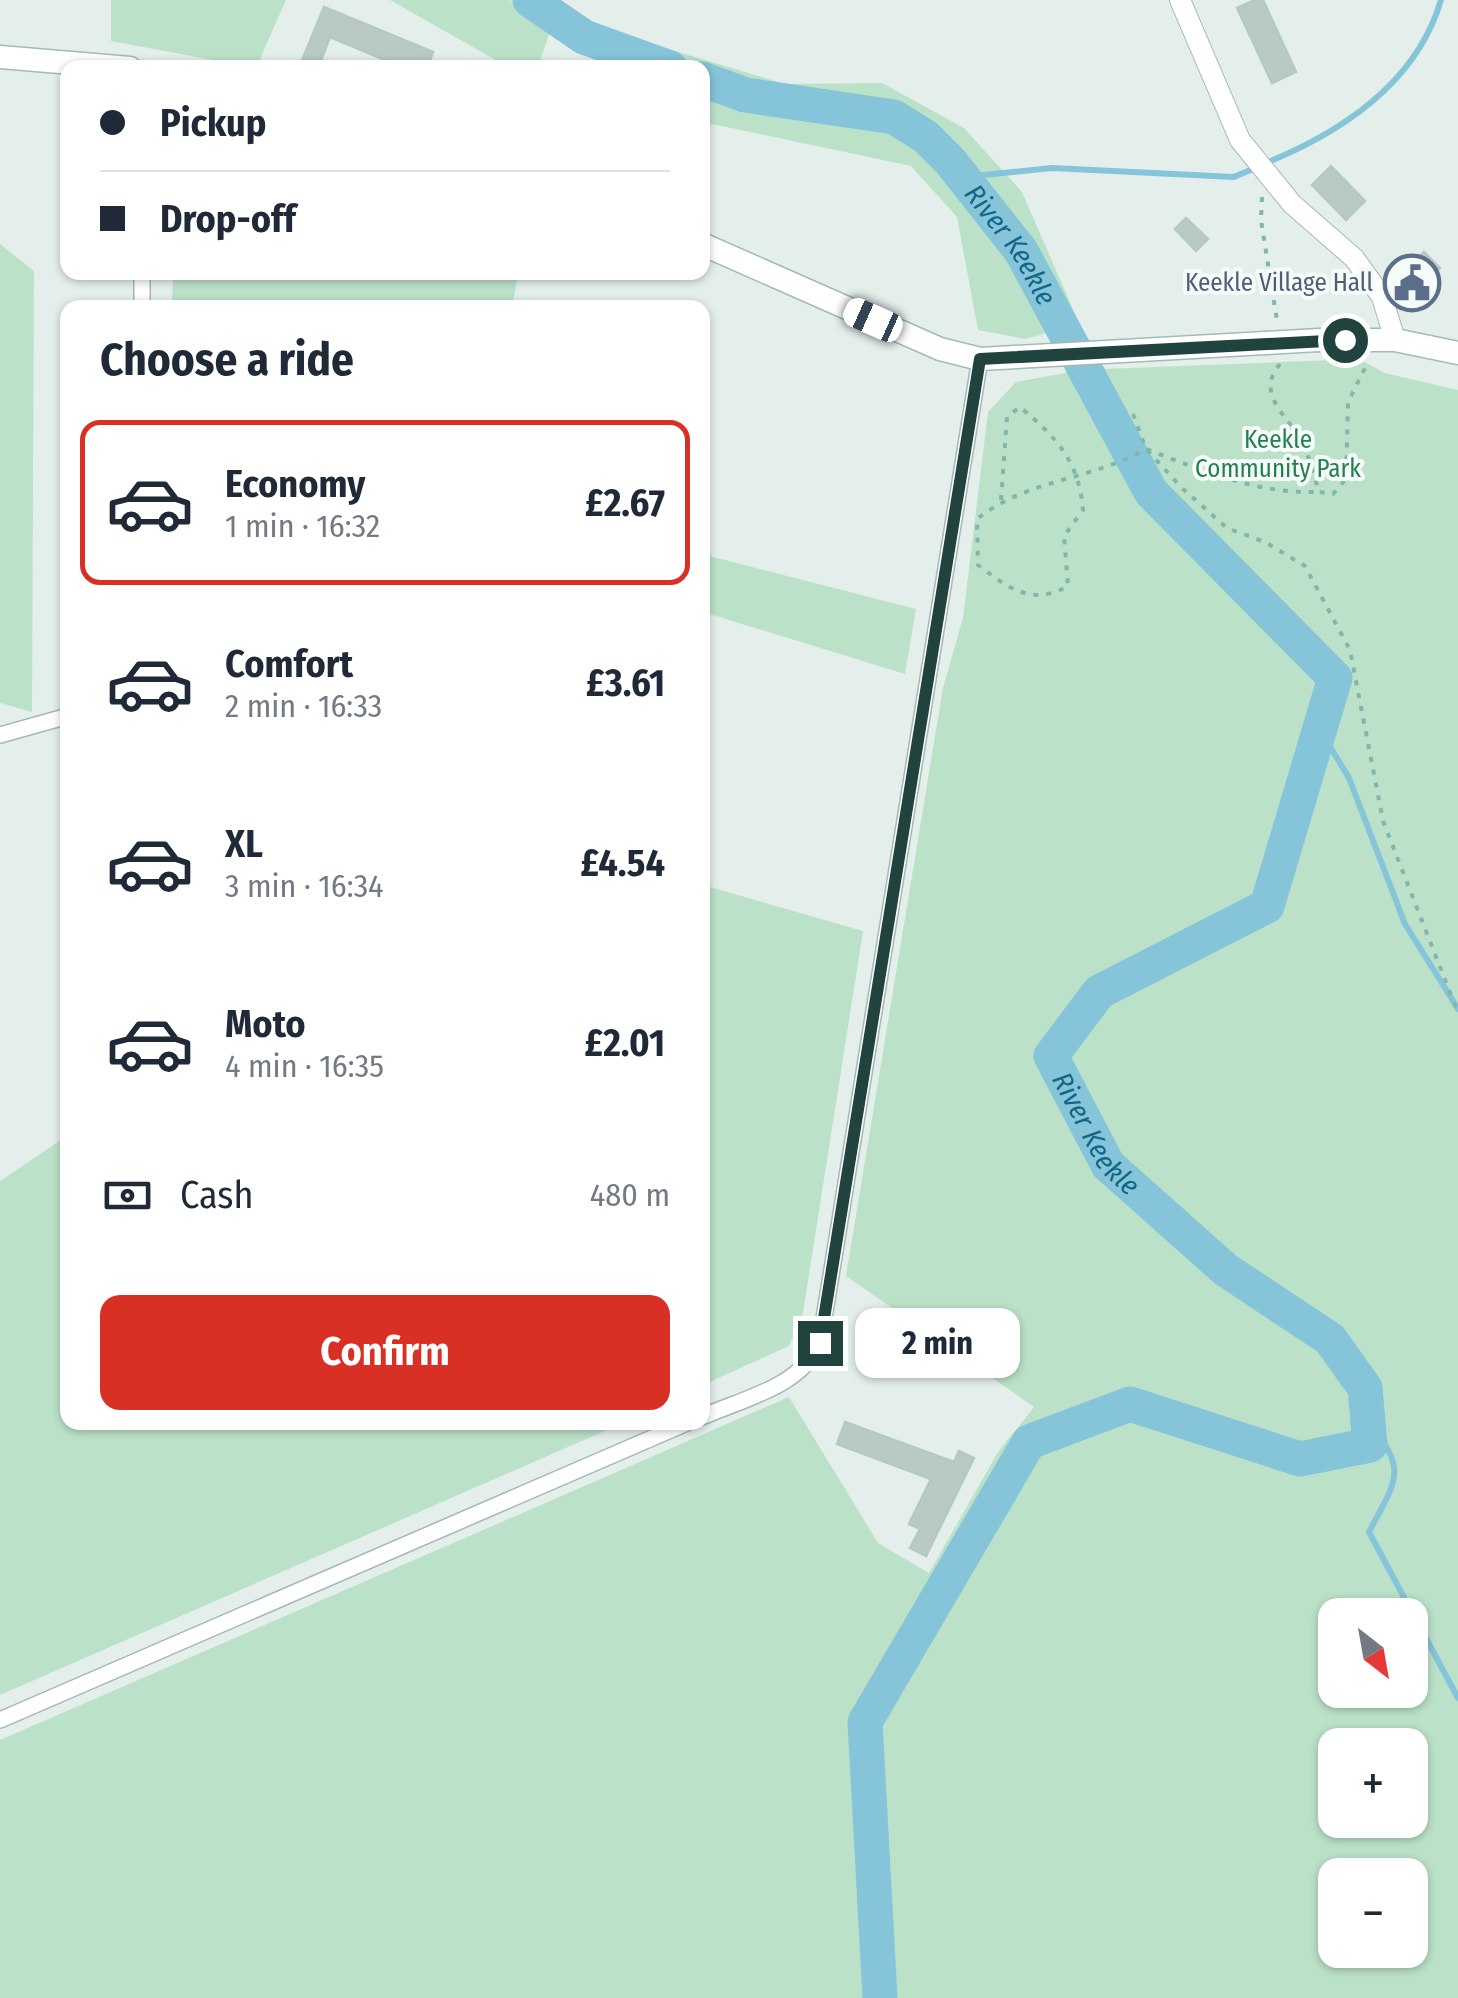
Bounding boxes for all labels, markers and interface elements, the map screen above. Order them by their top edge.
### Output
text: Pickup [160,100,266,146]
water label: River Keekle [958,178,1063,311]
text: Drop-off [160,196,296,242]
public building icon: Keekle Village Hall [1382,253,1442,313]
place label: Keekle Village Hall [1185,268,1373,298]
car [839,294,907,346]
route start [1323,318,1368,363]
text: Choose a ride [100,333,354,387]
park label: Keekle Community Park [1195,425,1361,484]
icon: car [105,458,195,548]
text: Economy [225,461,365,507]
text: £2.67 [585,480,665,526]
text: 1 min · 16:32 [225,507,380,545]
icon: car [105,638,195,728]
text: Comfort [225,641,353,687]
text: £3.61 [586,660,665,706]
text: 2 min · 16:33 [225,687,382,725]
icon: car [105,818,195,908]
text: XL [225,821,263,867]
text: £4.54 [580,840,665,886]
text: 3 min · 16:34 [225,867,384,905]
icon: car [105,998,195,1088]
text: Moto [225,1001,306,1047]
text: £2.01 [585,1020,665,1066]
text: 4 min · 16:35 [225,1047,384,1085]
water label: River Keekle [1046,1066,1146,1202]
icon: cash [100,1168,155,1223]
text: Cash [180,1172,254,1218]
text: 480 m [590,1176,670,1214]
button: Confirm [100,1295,670,1410]
callout: 2 min [855,1308,1020,1378]
route end [798,1321,843,1366]
text: 2 min [902,1324,973,1362]
north arrow [1318,1598,1428,1708]
map controls [1318,1598,1428,1968]
button: + [1318,1728,1428,1838]
button: − [1318,1858,1428,1968]

